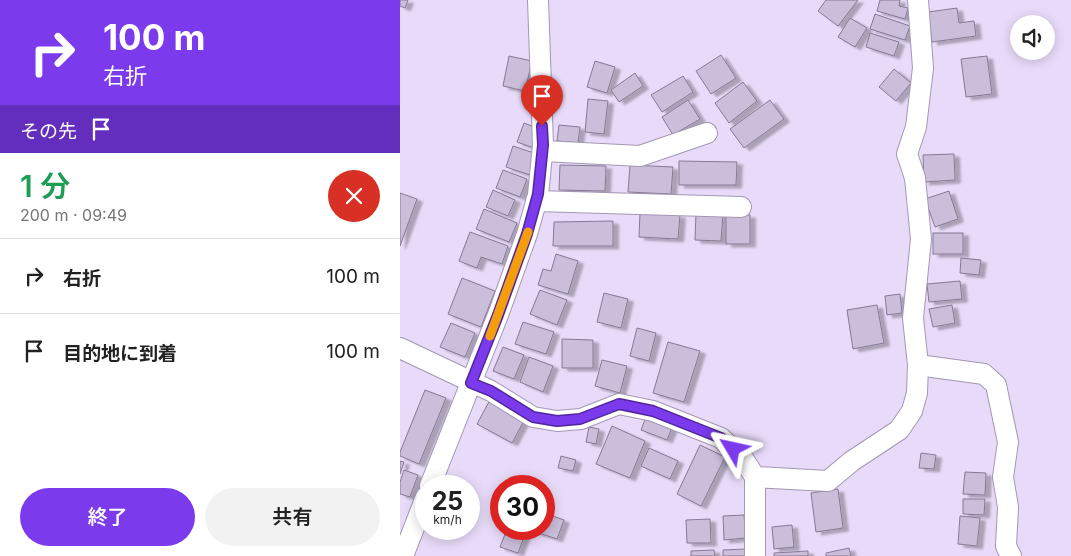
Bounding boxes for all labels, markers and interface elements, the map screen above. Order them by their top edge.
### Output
map controls [1010,15,1055,60]
button: sound [1010,15,1055,60]
text: 100 m [103,16,206,58]
icon: right [20,20,85,85]
text: 右折 [103,63,147,89]
pin [521,75,563,126]
icon: arrive [528,82,556,110]
icon: arrive [87,115,115,143]
text: その先 [20,120,77,143]
text: 1 分 [20,168,70,204]
button: close [328,170,380,222]
text: 200 m · 09:49 [20,205,127,225]
icon: right [20,262,48,290]
text: 100 m [326,265,380,288]
text: 右折 [63,267,101,290]
icon: arrive [20,337,48,365]
text: 100 m [326,340,380,363]
text: 目的地に到着 [63,342,177,365]
position arrow [706,422,758,474]
speed limit sign: 30 [490,475,555,540]
text: 25 [432,486,463,516]
button: 終了 [20,488,195,546]
button: 共有 [205,488,380,546]
text: km/h [433,512,462,527]

